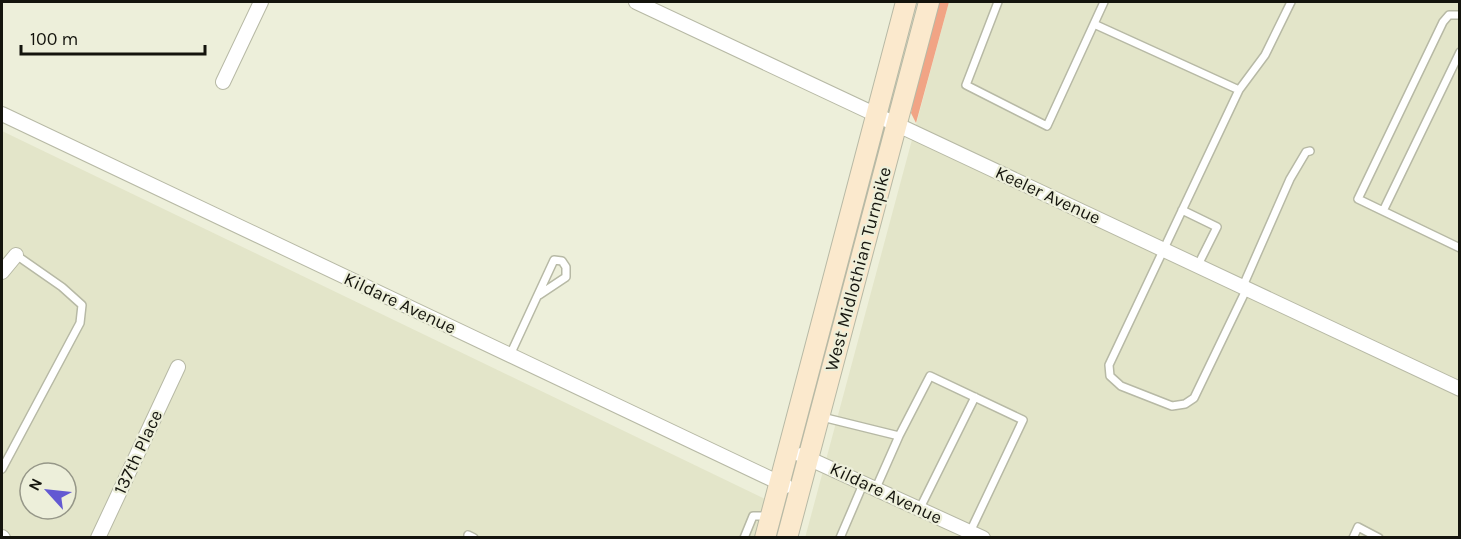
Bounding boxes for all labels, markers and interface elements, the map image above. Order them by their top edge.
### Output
scale bar [21,18,206,56]
text: 100 m [30,28,78,50]
street label: Keeler Avenue [992,161,1104,229]
street label: West Midlothian Turnpike [820,164,896,374]
street label: Kildare Avenue [340,267,460,339]
street label: 137th Place [109,406,167,498]
street label: Kildare Avenue [826,457,946,529]
north arrow [18,461,78,521]
text: N [24,475,46,494]

